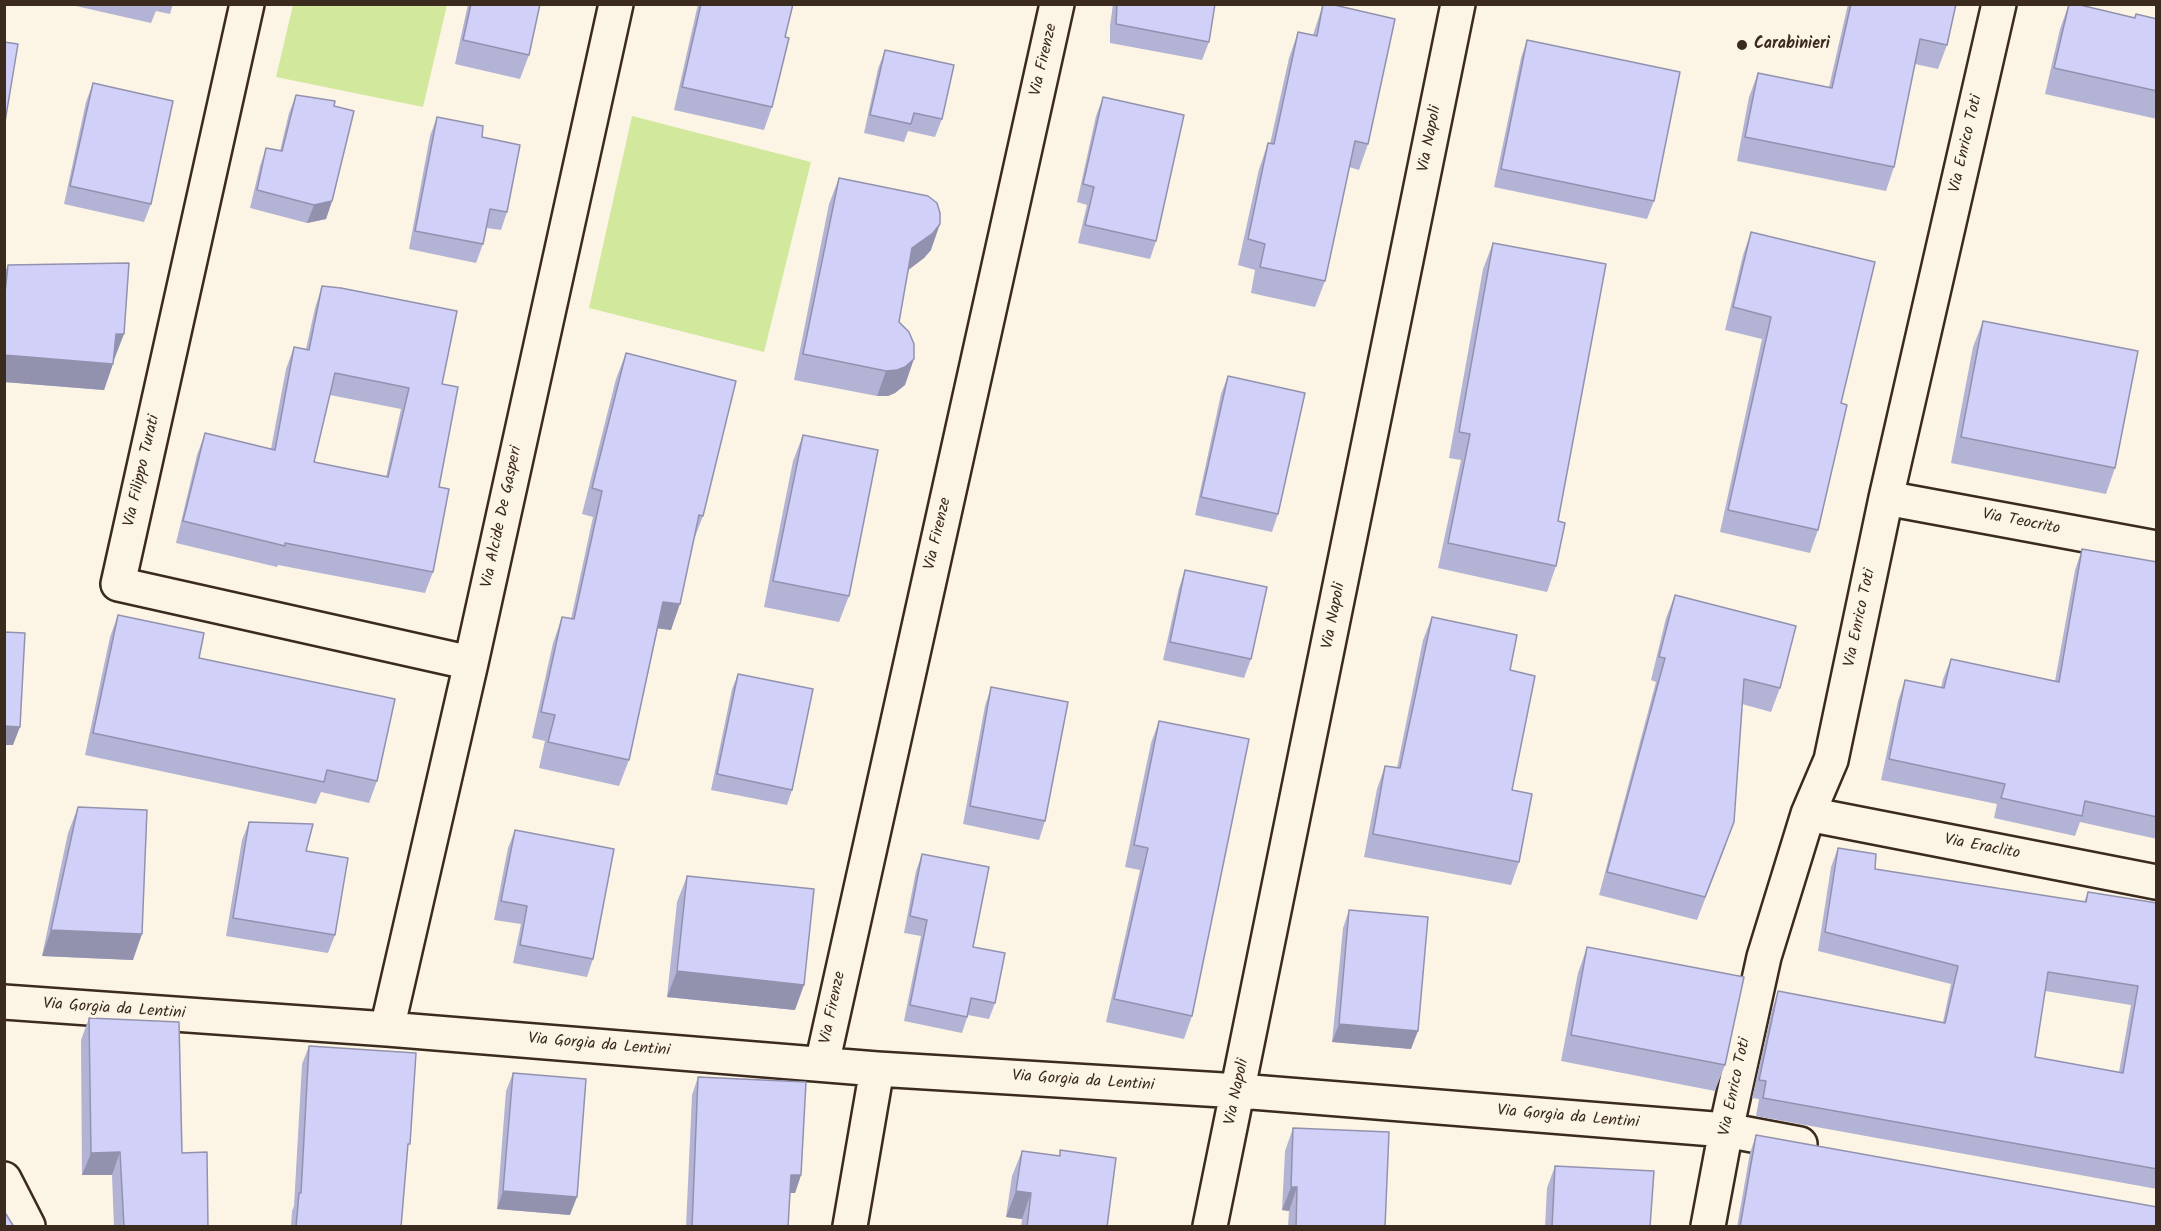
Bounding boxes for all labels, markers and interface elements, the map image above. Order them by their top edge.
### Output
street label: Via Firenze [1027,22,1063,98]
place label: Carabinieri [1754,35,1830,55]
marker: Carabinieri [1735,38,1749,52]
street label: Via Enrico Toti [1946,93,1988,195]
street label: Via Napoli [1415,104,1447,174]
street label: Via Filippo Turati [121,413,165,529]
street label: Via Alcide De Gasperi [479,444,527,590]
street label: Via Firenze [921,496,957,572]
street label: Via Teocrito [1980,506,2062,540]
street label: Via Enrico Toti [1841,567,1881,669]
street label: Via Napoli [1319,581,1351,651]
street label: Via Eraclito [1943,831,2021,865]
street label: Via Firenze [817,970,851,1046]
street label: Via Gorgia da Lentini [42,995,186,1025]
street label: Via Gorgia da Lentini [527,1030,671,1062]
street label: Via Enrico Toti [1716,1036,1756,1138]
street label: Via Napoli [1222,1057,1254,1127]
street label: Via Gorgia da Lentini [1011,1067,1155,1097]
street label: Via Gorgia da Lentini [1496,1102,1640,1134]

